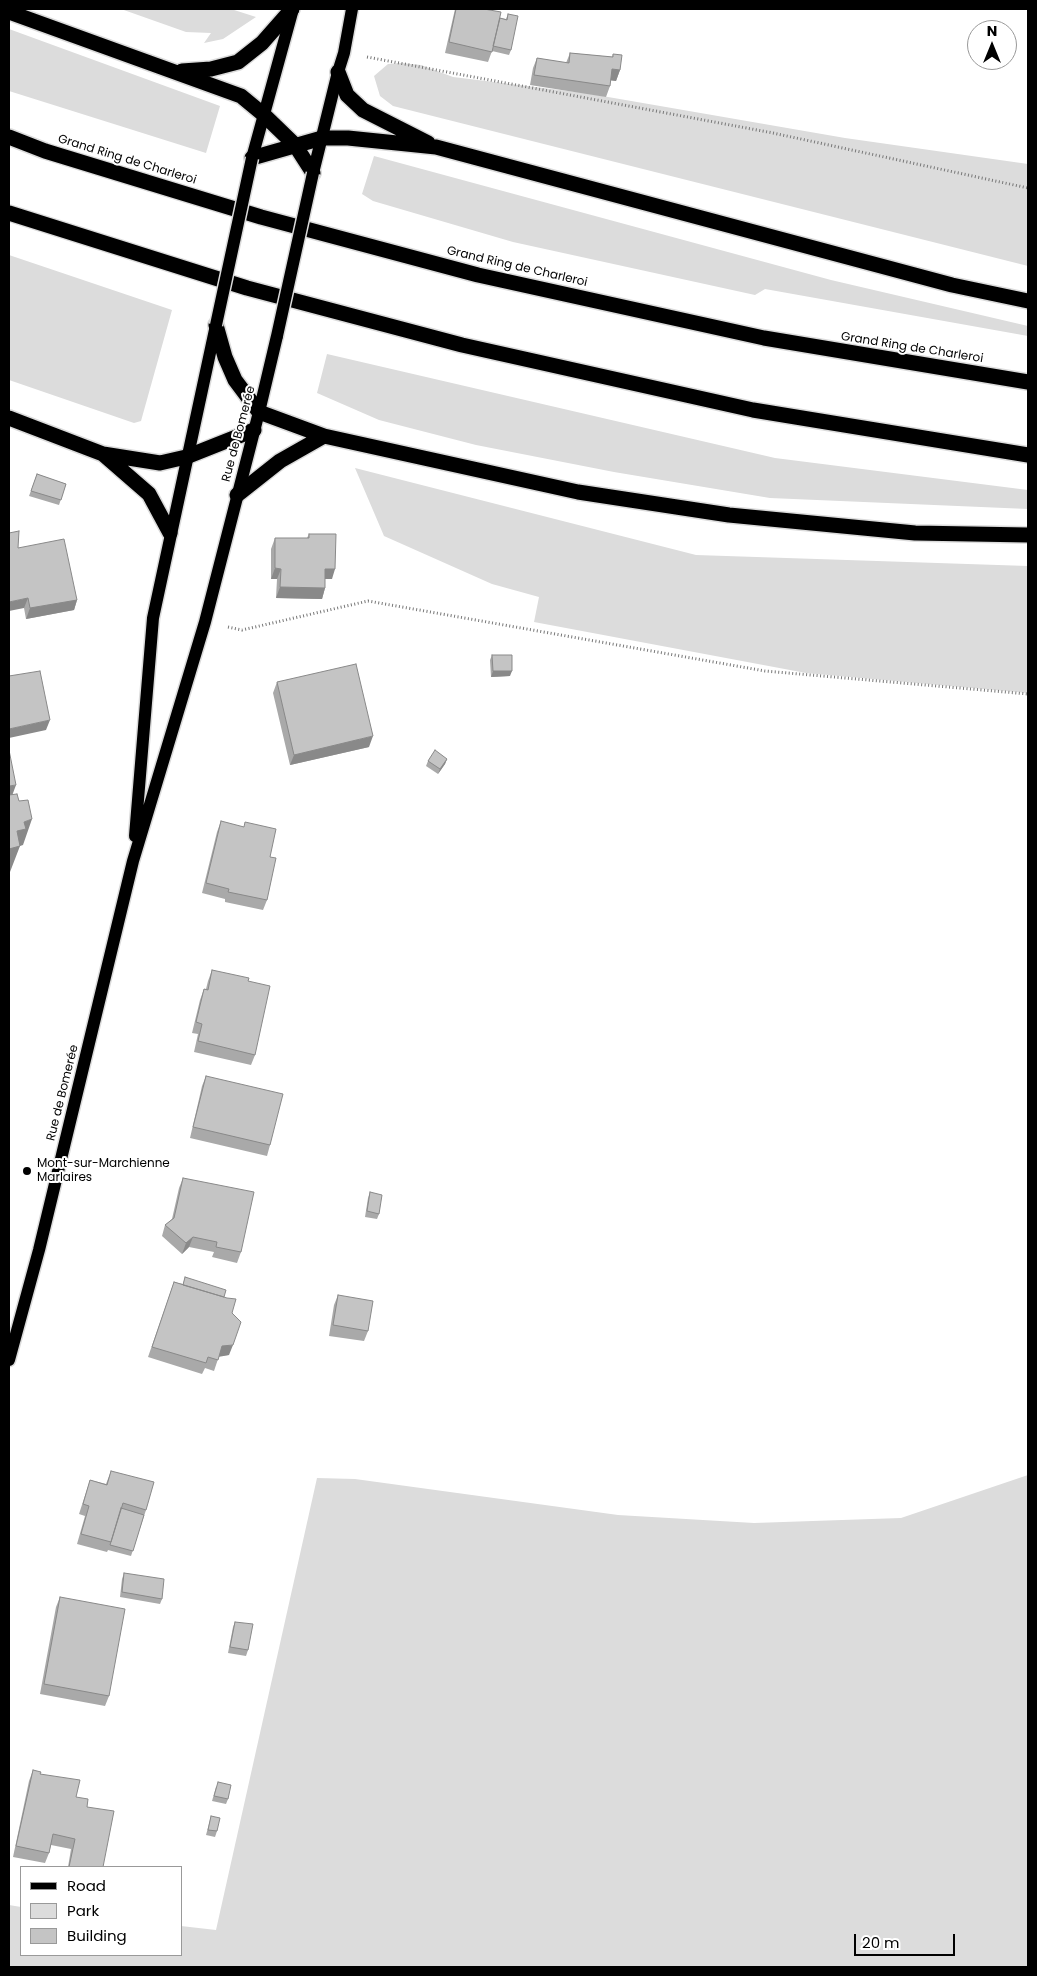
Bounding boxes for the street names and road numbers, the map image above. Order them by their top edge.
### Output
street label: Grand Ring de Charleroi [56,132,198,188]
street label: Grand Ring de Charleroi [445,244,589,290]
street label: Grand Ring de Charleroi [840,330,984,366]
street label: Rue de Bomerée [219,385,259,483]
street label: Rue de Bomerée [44,1043,82,1143]

